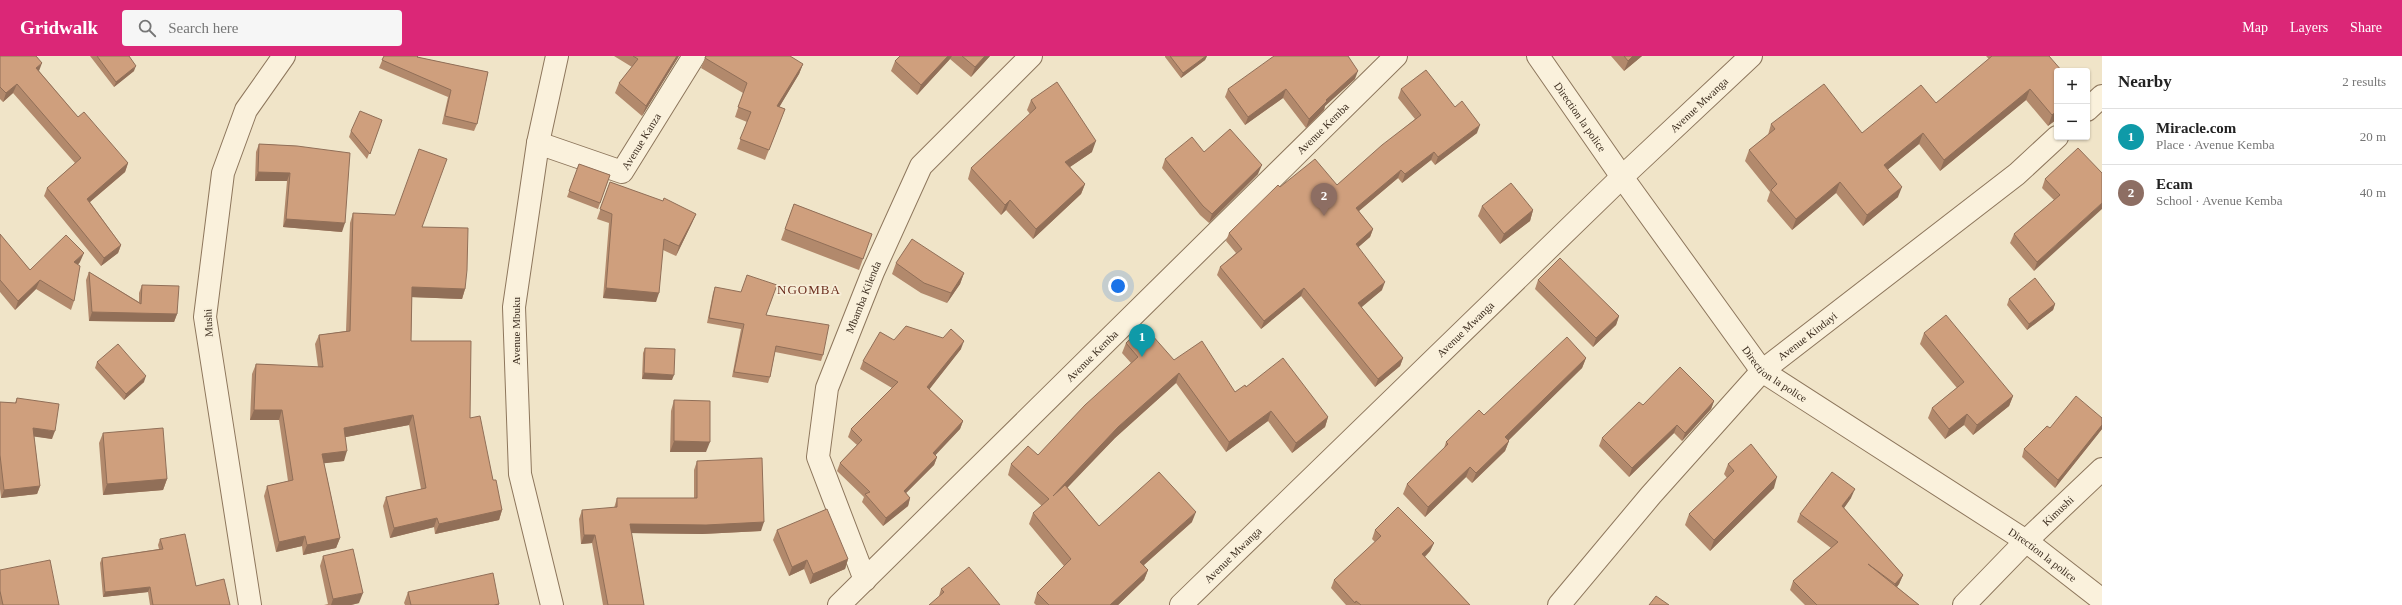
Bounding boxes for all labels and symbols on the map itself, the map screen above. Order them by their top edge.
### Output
street label: Avenue Mwanga [1668,75,1730,135]
street label: Direction la police [1552,80,1609,154]
street label: Avenue Kemba [1294,100,1351,156]
street label: Avenue Kanza [619,111,663,172]
pin: 2 [1311,183,1337,216]
street label: Mbamba Kilenda [843,259,883,335]
your location [1108,276,1128,296]
district label: NGOMBA [777,282,841,297]
street label: Avenue Mbuku [510,297,522,365]
street label: Avenue Mwanga [1434,299,1496,360]
street label: Mushi [201,309,215,337]
street label: Avenue Kindayi [1775,309,1839,363]
pin: 1 [1129,324,1155,357]
street label: Avenue Kemba [1063,328,1120,384]
street label: Direction la police [1740,344,1809,404]
street label: Kimushi [2040,493,2076,528]
street label: Avenue Mwanga [1202,524,1264,585]
street label: Direction la police [2006,525,2079,584]

